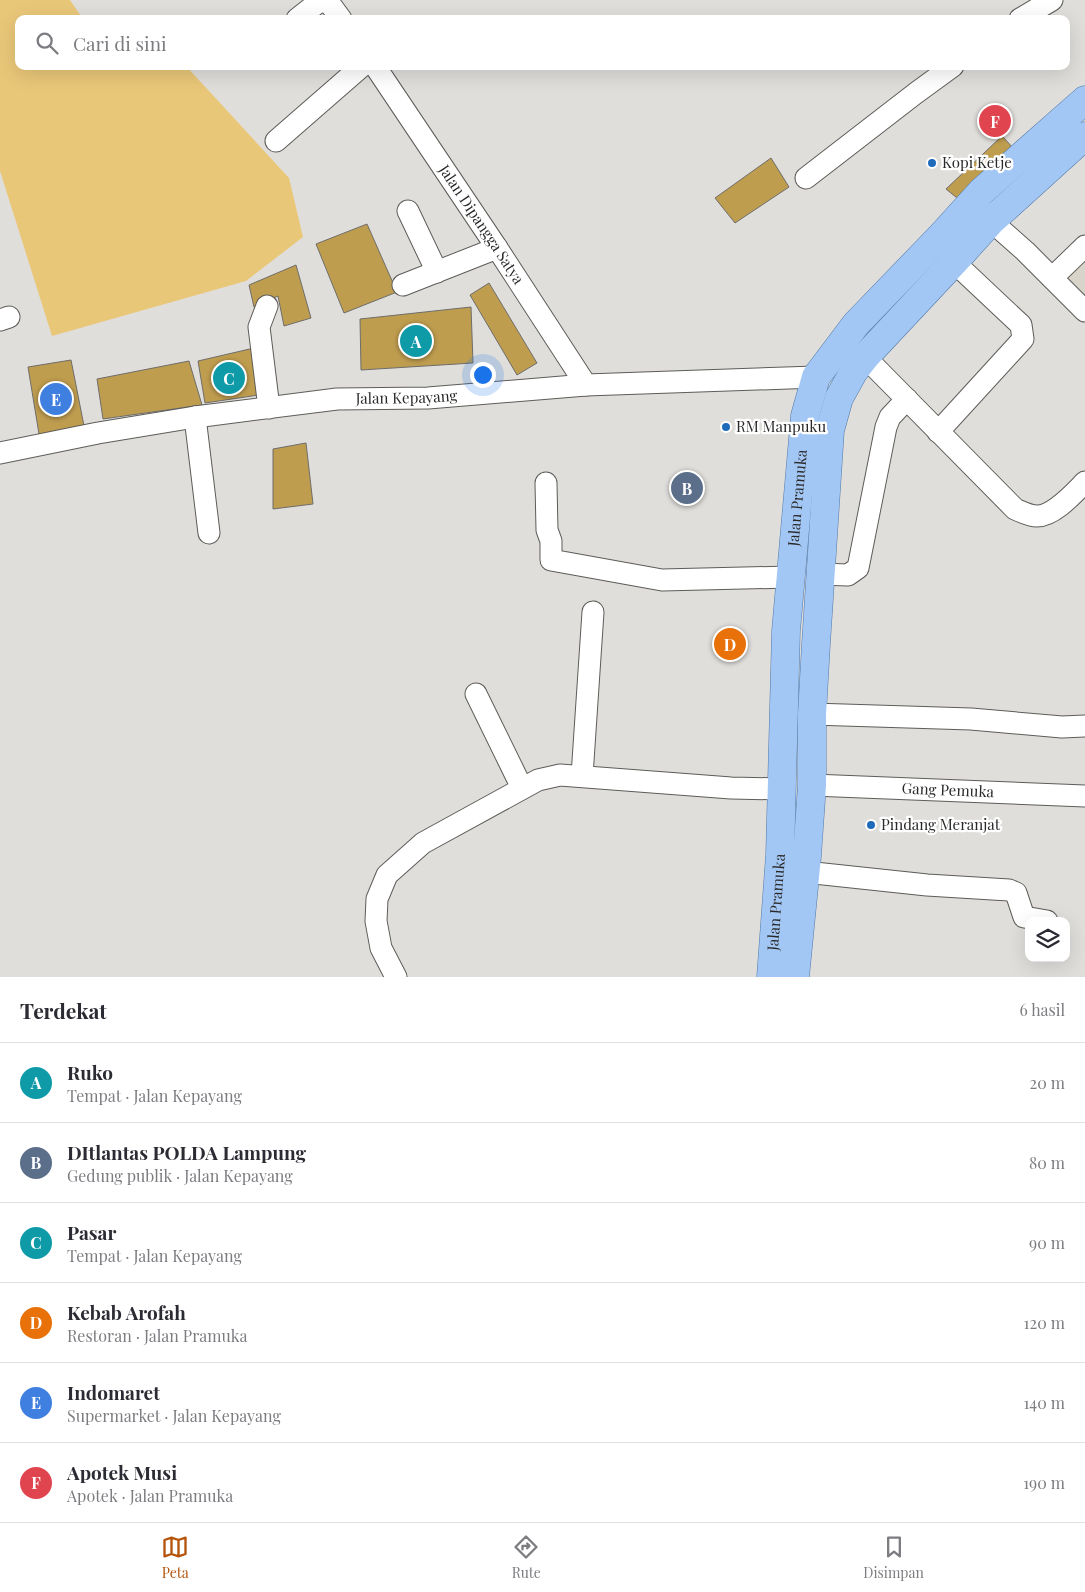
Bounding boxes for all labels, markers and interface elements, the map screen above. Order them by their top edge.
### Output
search box [15,15,1070,70]
icon: search [33,29,61,57]
text: Cari di sini [73,30,167,56]
pin: F [979,102,1011,140]
place label: Kopi Ketje [942,152,1012,172]
marker: Kopi Ketje [926,157,938,169]
street label: Jalan Dipangga Satya [434,160,529,288]
pin: A [400,322,432,360]
pin: C [213,359,245,397]
your location [470,362,496,388]
pin: E [40,380,72,418]
street label: Jalan Kepayang [355,385,458,408]
place label: RM Manpuku [736,416,827,436]
marker: RM Manpuku [720,421,732,433]
street label: Jalan Pramuka [782,448,811,548]
pin: B [671,469,703,507]
pin: D [714,625,746,663]
street label: Gang Pemuka [901,778,995,801]
place label: Pindang Meranjat [881,814,1001,834]
marker: Pindang Meranjat [865,819,877,831]
street label: Jalan Pramuka [762,852,789,952]
map controls [1025,917,1070,962]
button: layers [1025,917,1070,962]
text: Terdekat [20,996,107,1024]
text: 6 hasil [1019,999,1065,1020]
text: Ruko [67,1059,113,1085]
text: A [31,1072,41,1093]
text: 20 m [1030,1072,1065,1093]
text: Tempat · Jalan Kepayang [67,1085,242,1106]
text: DItlantas POLDA Lampung [67,1139,306,1165]
text: B [31,1152,41,1173]
text: 80 m [1029,1152,1065,1173]
text: Gedung publik · Jalan Kepayang [67,1165,293,1186]
text: Pasar [67,1219,116,1245]
text: C [30,1232,42,1253]
text: 90 m [1029,1232,1065,1253]
text: Tempat · Jalan Kepayang [67,1245,242,1266]
text: Kebab Arofah [67,1299,186,1325]
text: D [30,1312,42,1333]
text: 120 m [1024,1312,1065,1333]
text: Restoran · Jalan Pramuka [67,1325,247,1346]
text: Indomaret [67,1379,160,1405]
text: E [31,1392,41,1413]
text: 140 m [1023,1392,1065,1413]
text: Supermarket · Jalan Kepayang [67,1405,281,1426]
text: Apotek Musi [67,1459,177,1485]
text: F [31,1472,41,1493]
text: 190 m [1023,1472,1065,1493]
text: Apotek · Jalan Pramuka [67,1485,233,1506]
tab: Peta [161,1533,189,1582]
tab: Rute [512,1533,541,1582]
tab: Disimpan [863,1533,924,1582]

